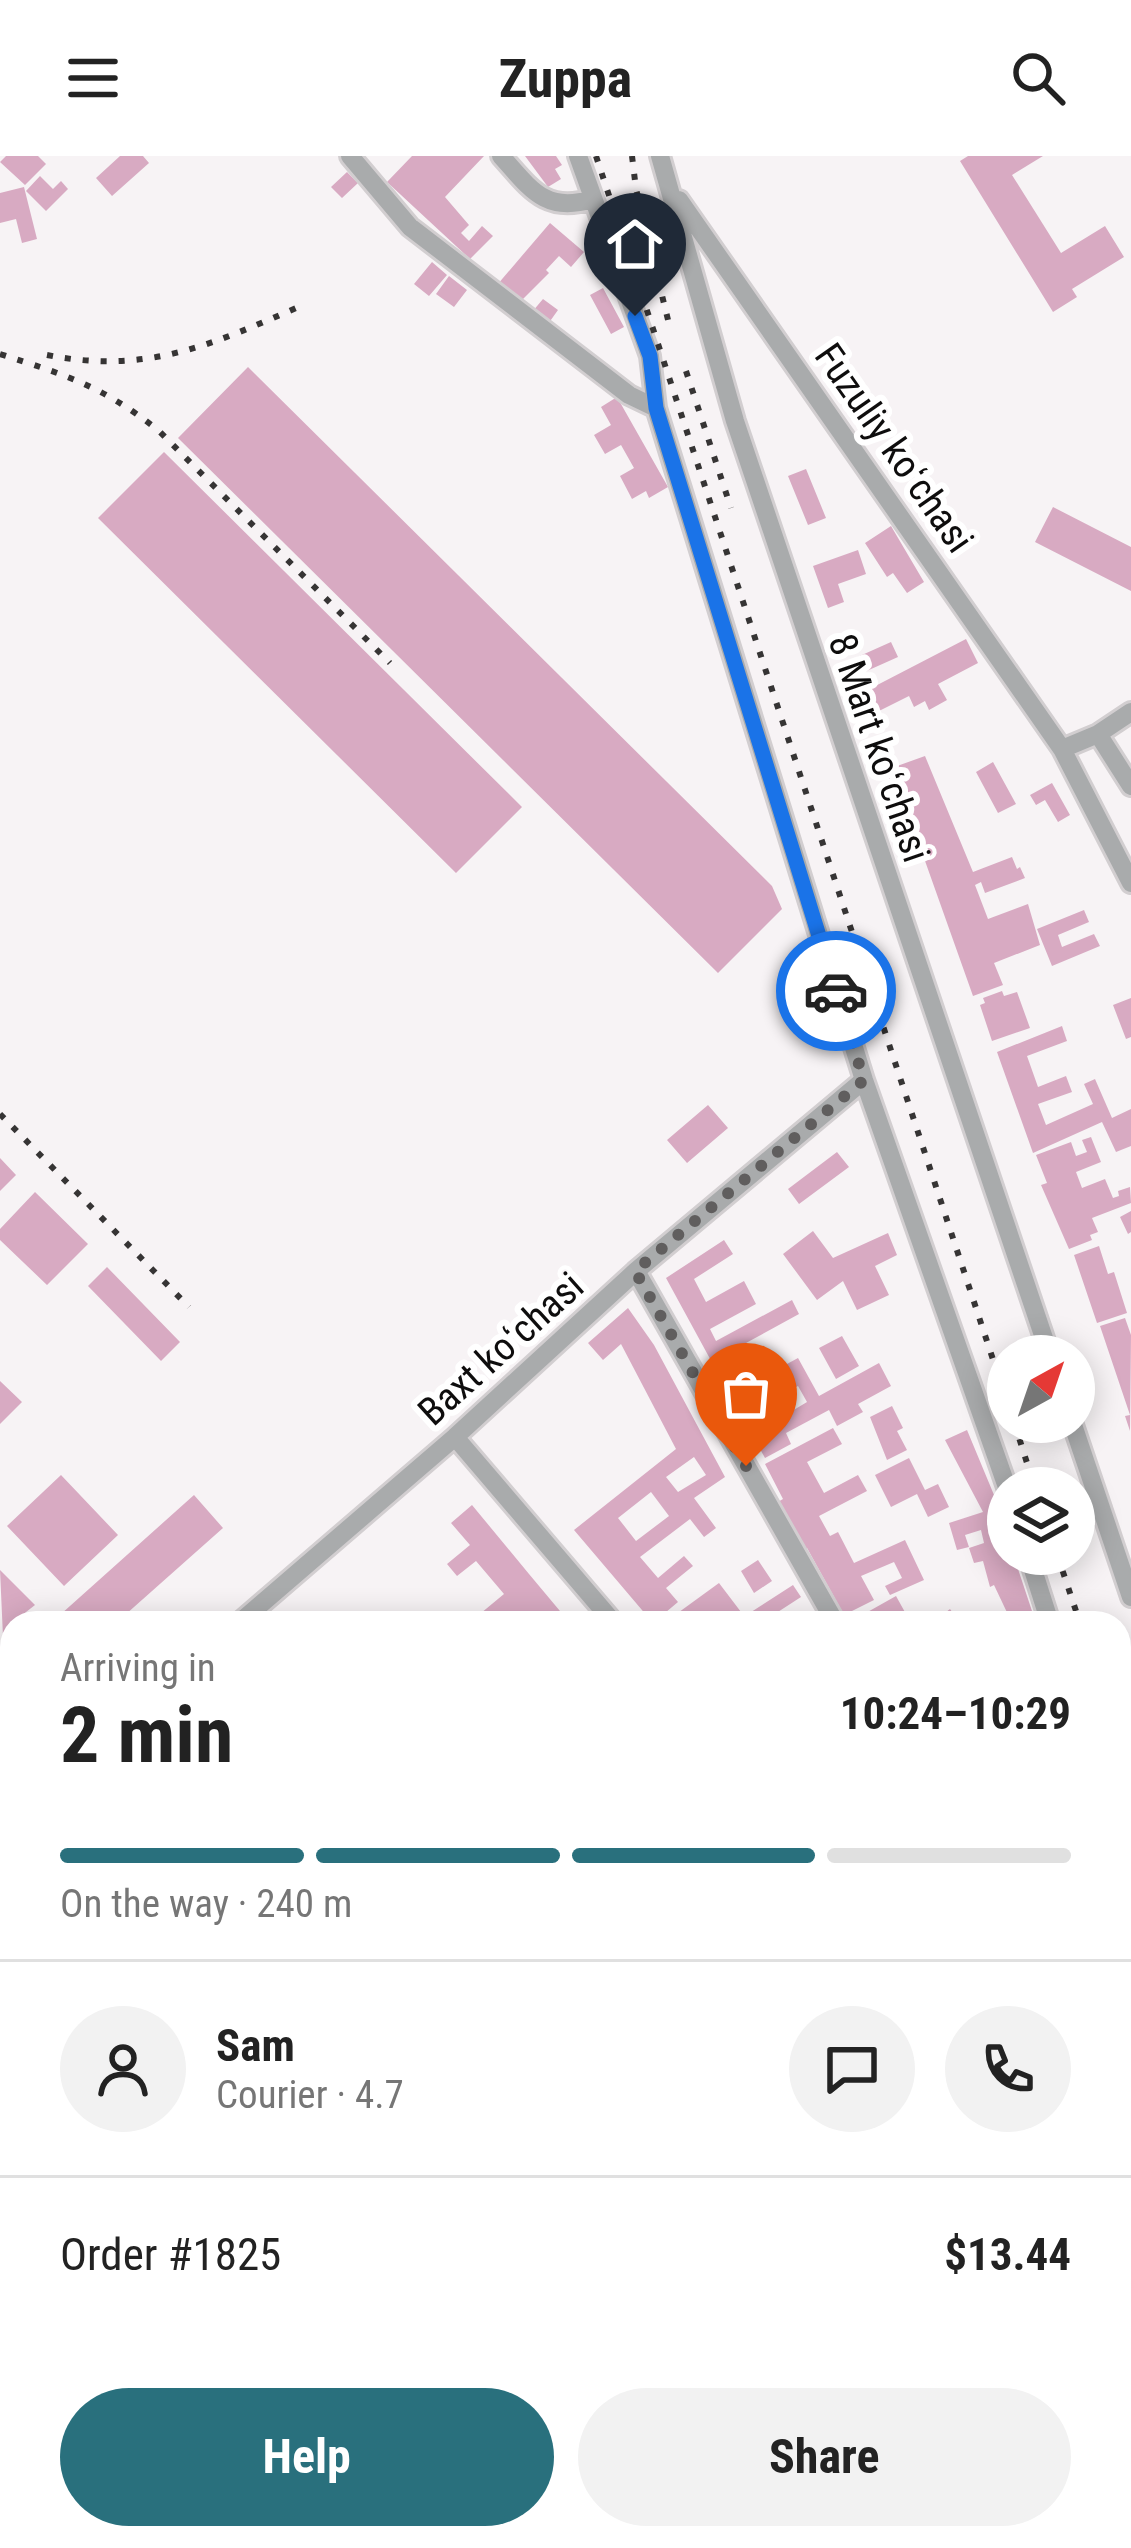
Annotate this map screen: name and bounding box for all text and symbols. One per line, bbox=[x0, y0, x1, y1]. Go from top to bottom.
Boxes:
icon: menu bbox=[60, 45, 126, 111]
icon: search bbox=[1005, 45, 1071, 111]
text: Zuppa bbox=[499, 47, 632, 110]
pin bbox=[584, 193, 686, 316]
icon: home bbox=[602, 211, 668, 277]
street label: Fuzuliy koʻchasi bbox=[805, 335, 983, 561]
street label: 8 Mart koʻchasi bbox=[819, 628, 939, 868]
courier bbox=[776, 931, 896, 1051]
icon: car bbox=[803, 958, 869, 1024]
street label: Baxt koʻchasi bbox=[409, 1263, 593, 1435]
north arrow bbox=[987, 1335, 1095, 1443]
map controls bbox=[987, 1335, 1095, 1575]
pin bbox=[695, 1343, 797, 1466]
icon: bag bbox=[713, 1361, 779, 1427]
button: layers bbox=[987, 1467, 1095, 1575]
text: Arriving in bbox=[60, 1645, 216, 1691]
text: 10:24–10:29 bbox=[840, 1687, 1071, 1740]
text: 2 min bbox=[60, 1690, 233, 1781]
text: On the way · 240 m bbox=[60, 1881, 352, 1927]
button: person bbox=[60, 2006, 186, 2132]
button: chat bbox=[789, 2006, 915, 2132]
button: phone bbox=[945, 2006, 1071, 2132]
text: Sam bbox=[216, 2019, 295, 2072]
text: Courier · 4.7 bbox=[216, 2072, 404, 2118]
text: Order #1825 bbox=[60, 2228, 281, 2281]
text: $13.44 bbox=[944, 2228, 1071, 2281]
button: Help bbox=[60, 2388, 554, 2526]
button: Share bbox=[578, 2388, 1071, 2526]

